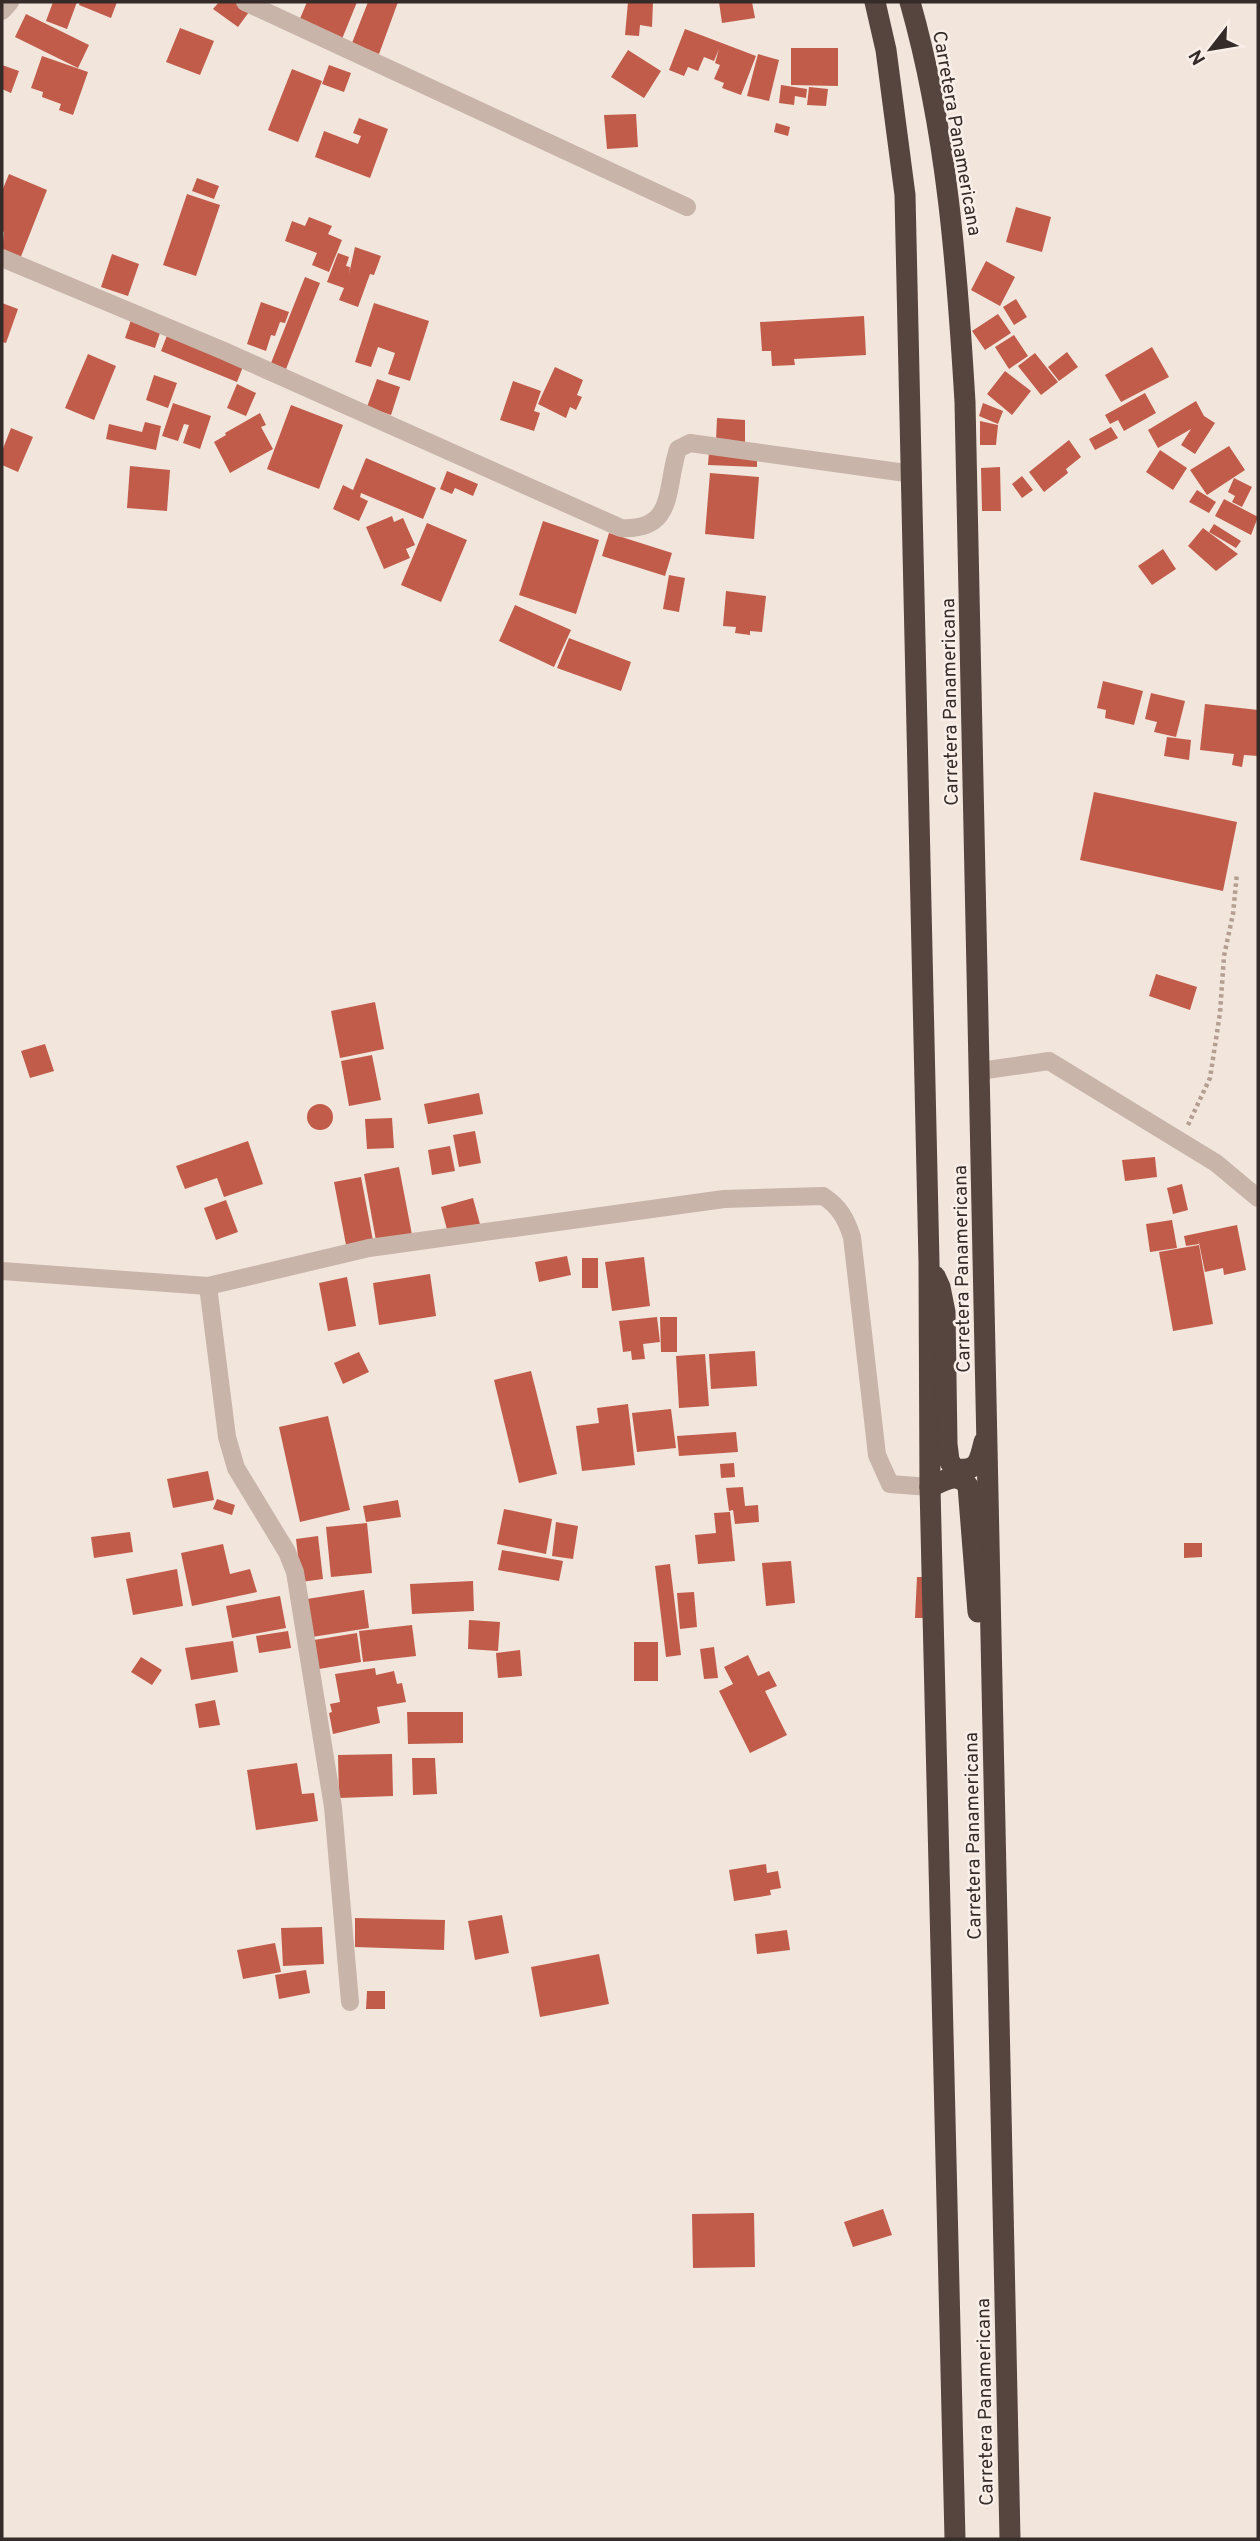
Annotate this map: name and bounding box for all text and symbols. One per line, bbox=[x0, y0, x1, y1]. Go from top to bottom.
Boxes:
north arrow bbox=[1176, 14, 1246, 84]
street label: Carretera Panamericana bbox=[926, 29, 986, 238]
text: N bbox=[1184, 45, 1212, 69]
street label: Carretera Panamericana bbox=[937, 598, 965, 806]
street label: Carretera Panamericana bbox=[949, 1165, 977, 1373]
street label: Carretera Panamericana bbox=[960, 1732, 988, 1940]
street label: Carretera Panamericana bbox=[972, 2298, 1000, 2506]

